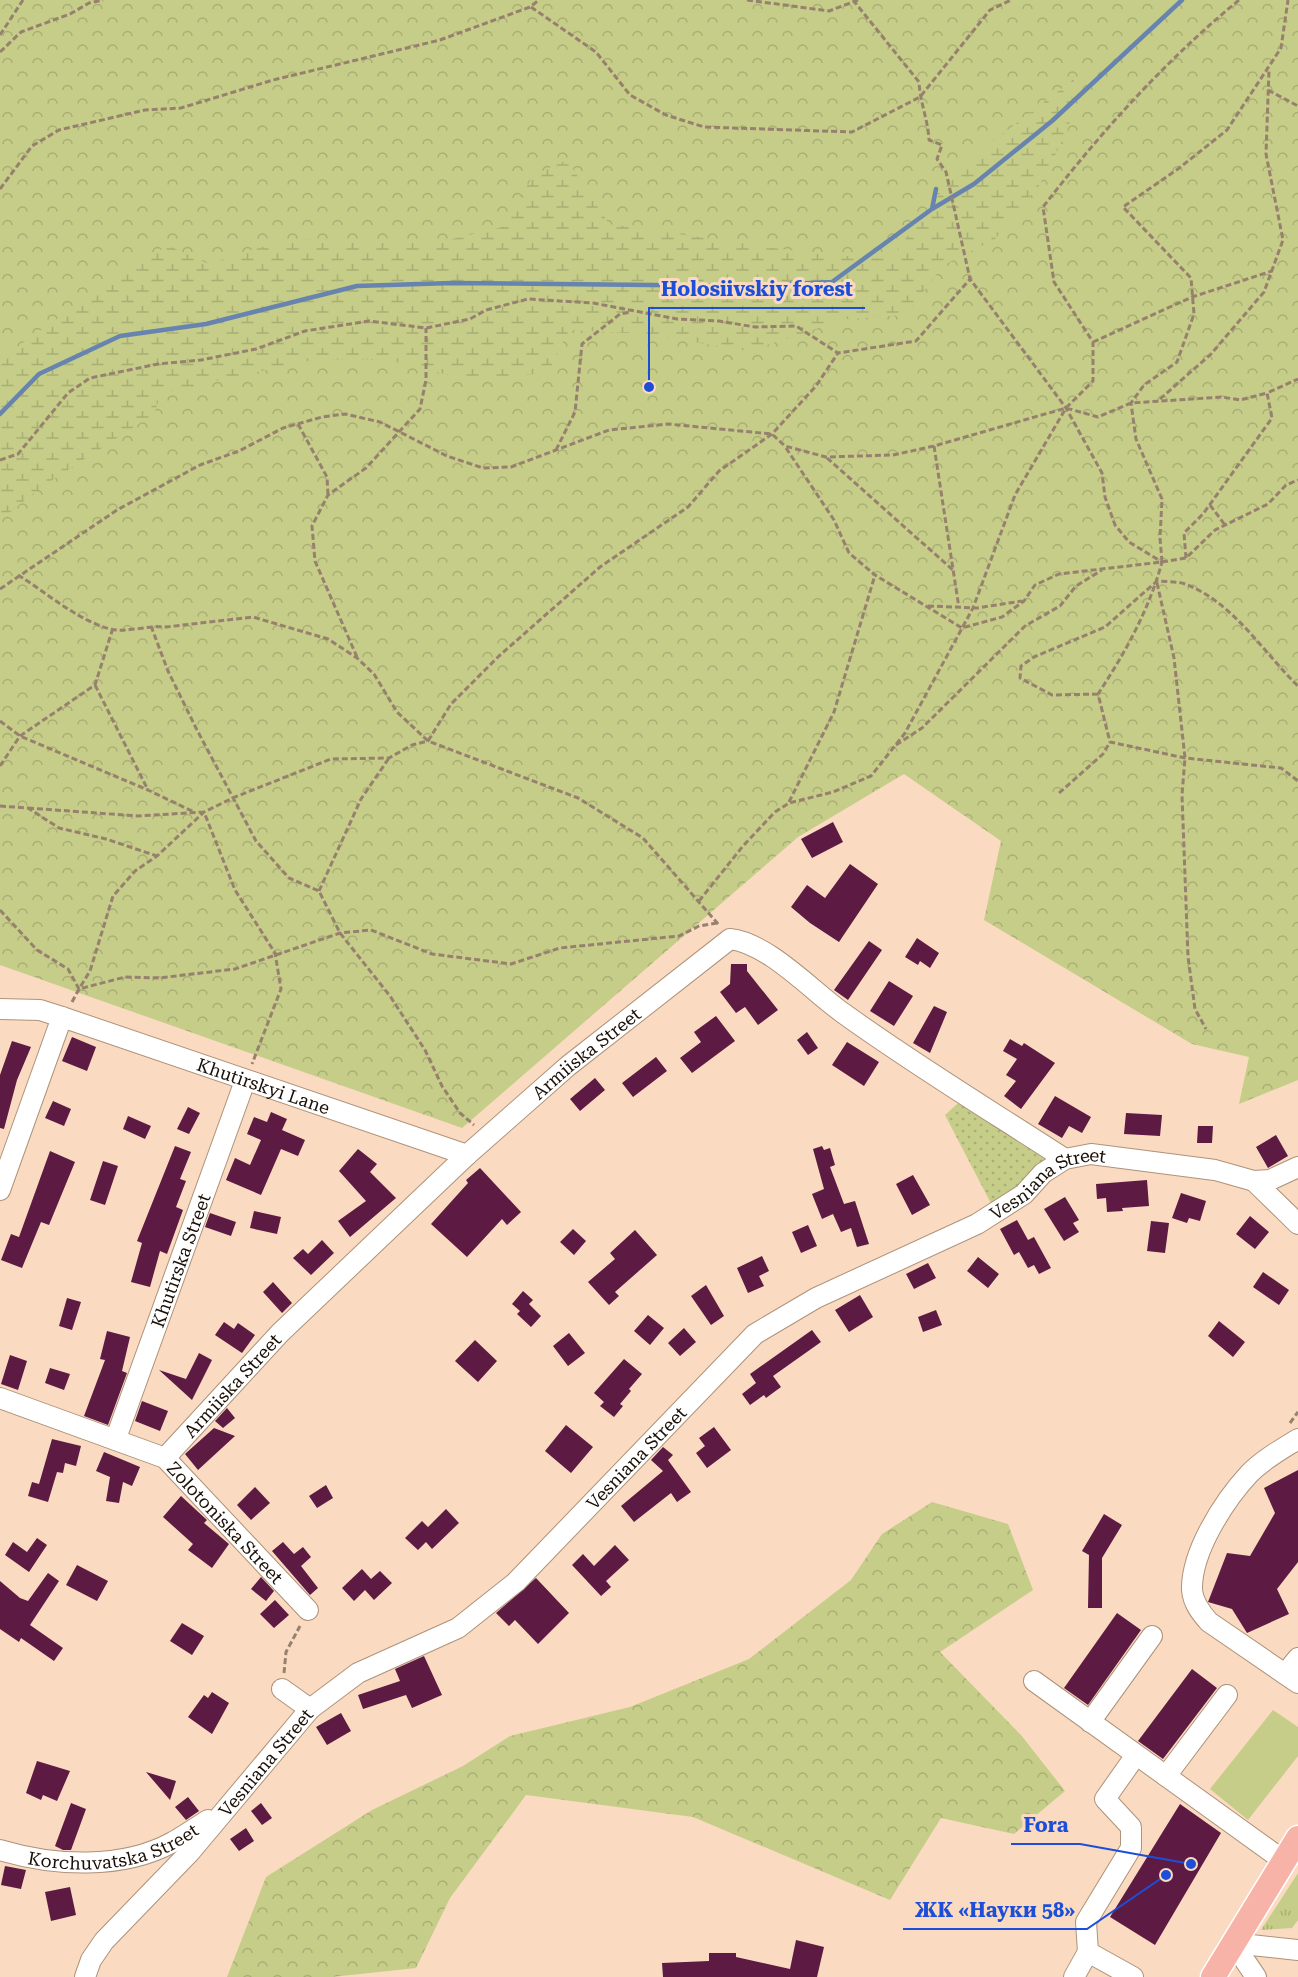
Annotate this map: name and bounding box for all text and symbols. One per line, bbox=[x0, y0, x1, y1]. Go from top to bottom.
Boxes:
callout: Holosiivskiy forest bbox=[649, 270, 865, 308]
text: Holosiivskiy forest bbox=[661, 277, 853, 301]
street label: Armiiska Street bbox=[528, 1003, 645, 1103]
street label: Khutirskyi Lane bbox=[194, 1053, 333, 1118]
street label: Vesniana Street bbox=[986, 1143, 1108, 1224]
street label: Khutirska Street bbox=[146, 1190, 214, 1330]
street label: Armiiska Street bbox=[179, 1329, 285, 1441]
street label: Vesniana Street bbox=[582, 1402, 690, 1513]
street label: Zolotoniska Street bbox=[163, 1457, 288, 1588]
street label: Vesniana Street bbox=[214, 1704, 317, 1821]
callout: Fora bbox=[1011, 1806, 1080, 1844]
text: Fora bbox=[1024, 1813, 1069, 1837]
street label: Korchuvatska Street bbox=[27, 1819, 202, 1873]
callout: ЖК «Науки 58» bbox=[903, 1891, 1087, 1929]
text: ЖК «Науки 58» bbox=[915, 1898, 1075, 1922]

